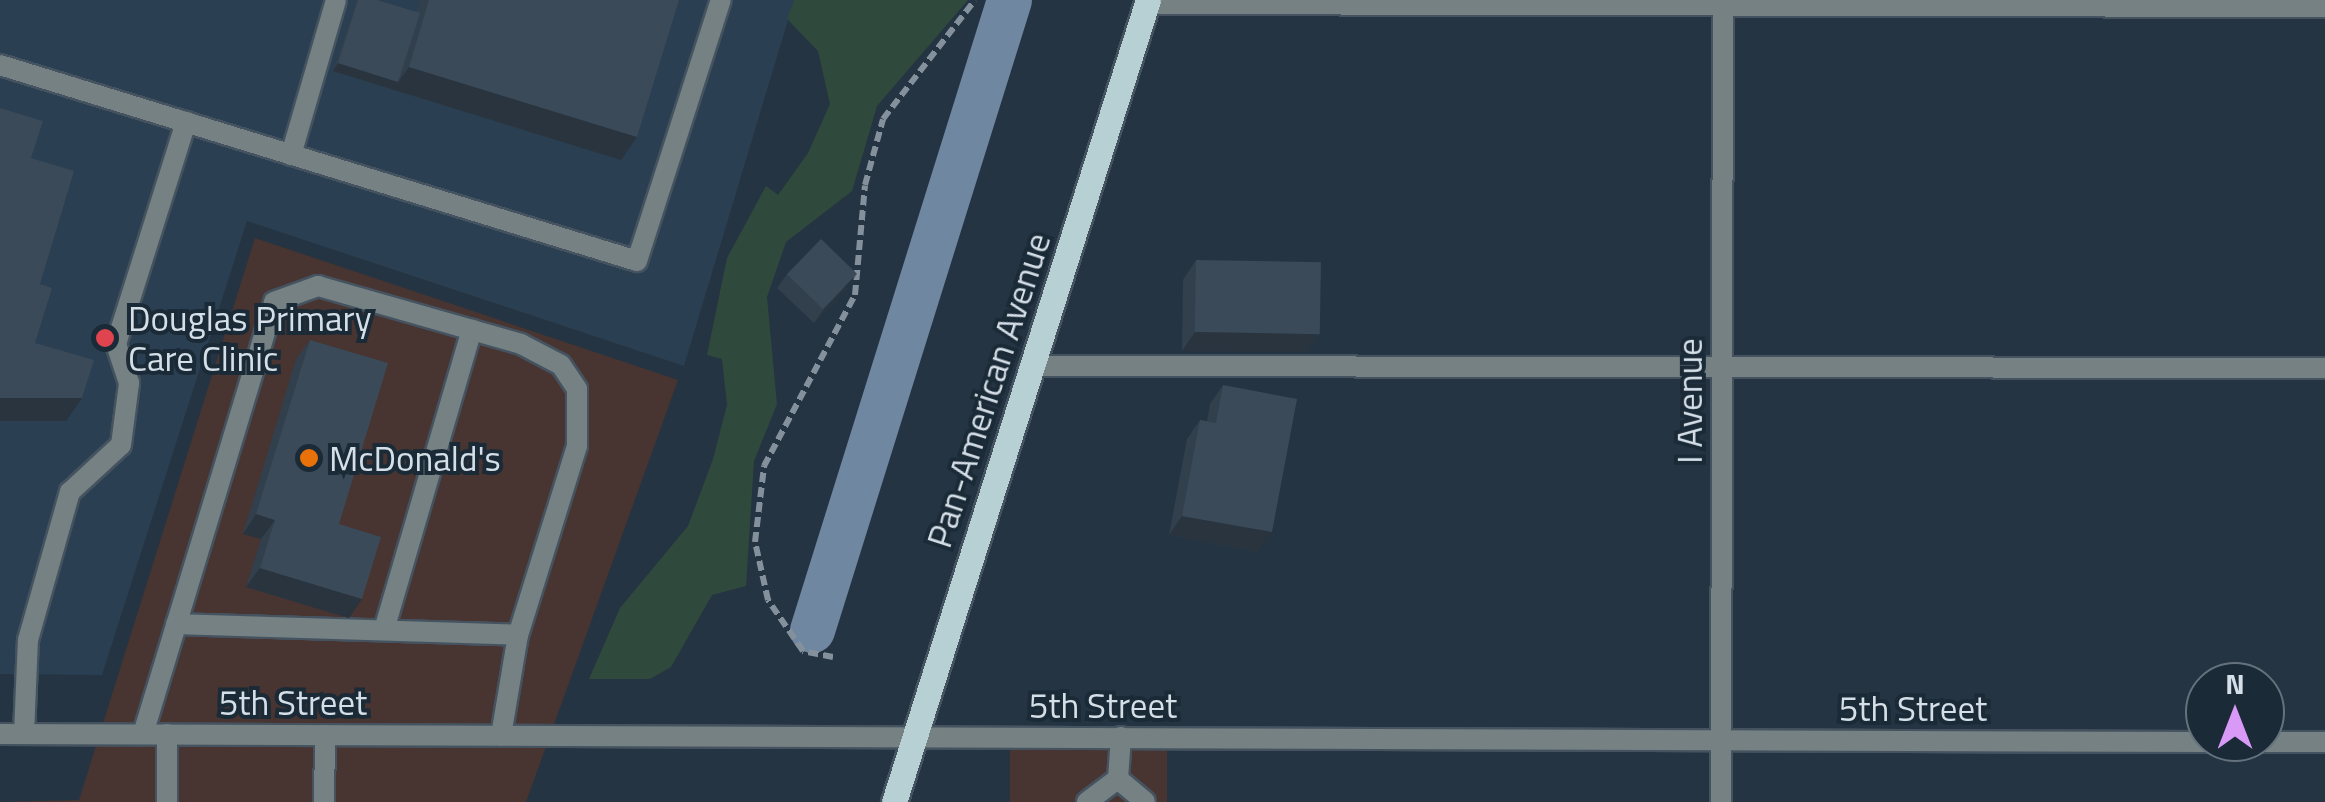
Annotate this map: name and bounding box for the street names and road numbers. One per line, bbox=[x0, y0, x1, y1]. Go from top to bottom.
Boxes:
street label: Pan-American Avenue bbox=[917, 227, 1059, 553]
street label: I Avenue bbox=[1668, 338, 1710, 464]
street label: 5th Street bbox=[219, 681, 367, 723]
street label: 5th Street bbox=[1029, 684, 1177, 726]
street label: 5th Street bbox=[1839, 687, 1987, 729]

